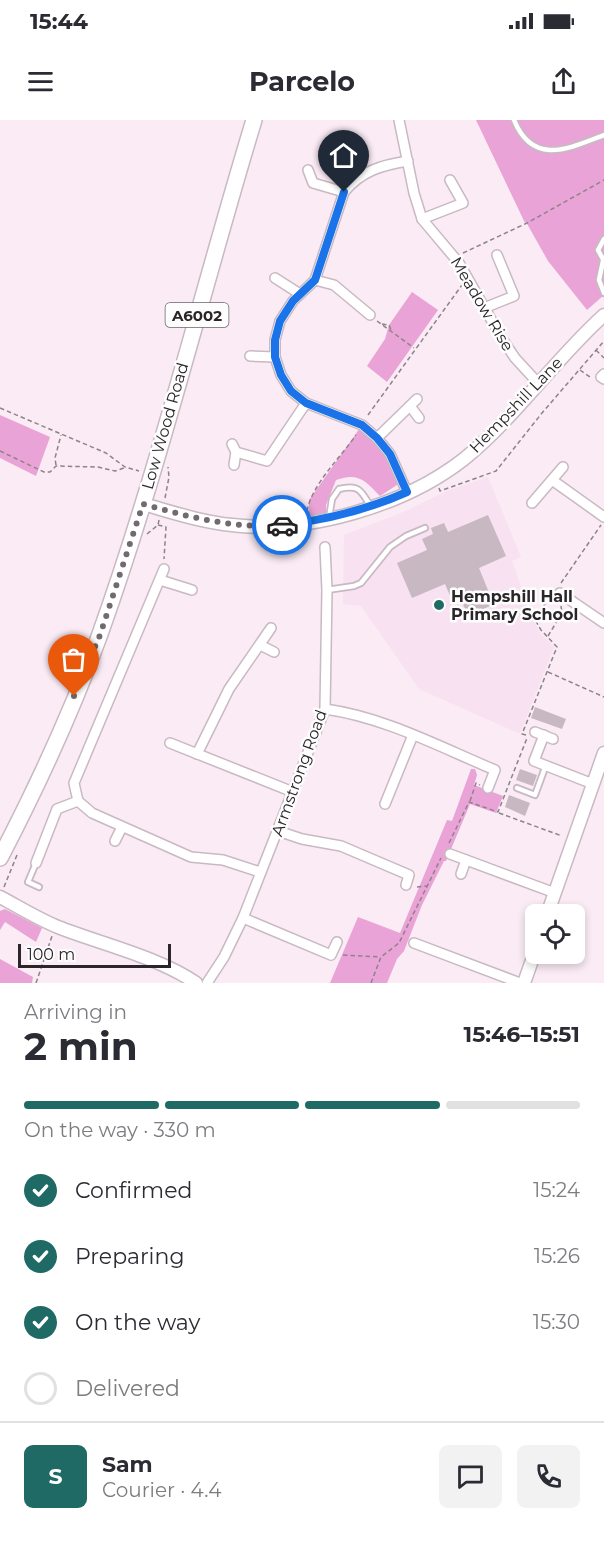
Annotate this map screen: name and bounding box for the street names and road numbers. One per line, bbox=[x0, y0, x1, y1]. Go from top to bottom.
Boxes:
street label: Meadow Rise bbox=[446, 254, 518, 354]
road number: A6002 bbox=[166, 303, 228, 327]
street label: Hempshill Lane bbox=[466, 353, 566, 457]
street label: Low Wood Road bbox=[138, 360, 192, 492]
street label: Armstrong Road bbox=[267, 707, 331, 839]

